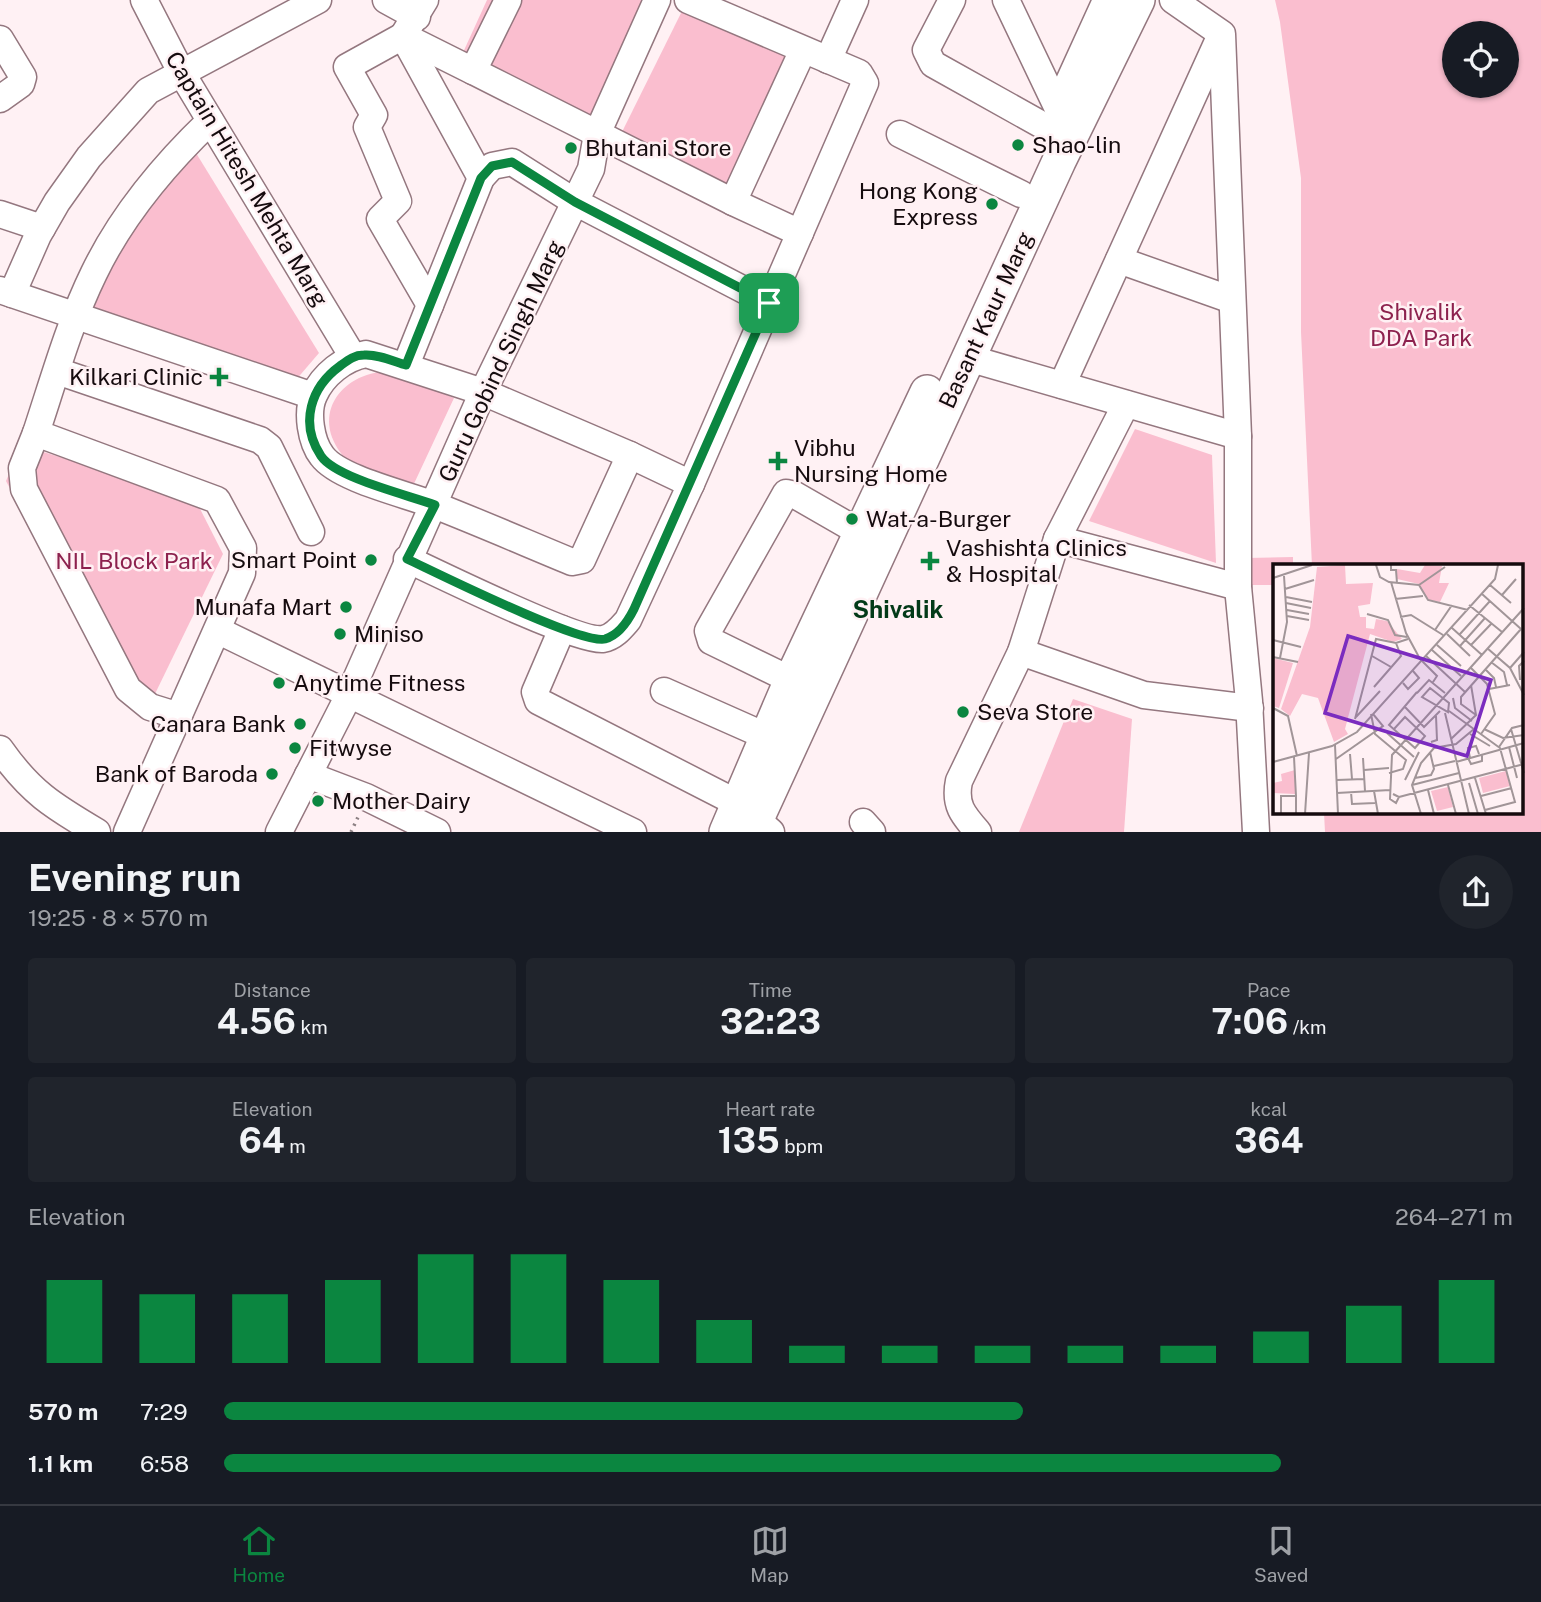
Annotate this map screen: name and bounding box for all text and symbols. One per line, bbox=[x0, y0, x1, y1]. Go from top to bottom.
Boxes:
map controls bbox=[1442, 21, 1519, 98]
button: locate bbox=[1442, 21, 1519, 98]
street label: Captain Hitesh Mehta Marg bbox=[161, 46, 334, 311]
place label: Shao-lin bbox=[1032, 131, 1121, 158]
place label: Bhutani Store bbox=[585, 134, 732, 161]
marker: Shao-lin bbox=[1010, 137, 1026, 153]
marker: Bhutani Store bbox=[563, 140, 579, 156]
place label: Hong Kong Express bbox=[859, 177, 978, 230]
marker: Hong Kong Express bbox=[984, 196, 1000, 212]
street label: Basant Kaur Marg bbox=[933, 227, 1038, 412]
street label: Guru Gobind Singh Marg bbox=[433, 235, 569, 486]
pin bbox=[739, 273, 799, 333]
icon: arrive bbox=[750, 284, 788, 322]
park label: Shivalik DDA Park bbox=[1370, 298, 1472, 351]
place label: Kilkari Clinic bbox=[69, 363, 203, 390]
marker: Kilkari Clinic bbox=[209, 367, 229, 387]
place label: Vibhu Nursing Home bbox=[794, 434, 948, 487]
marker: Vibhu Nursing Home bbox=[768, 451, 788, 471]
place label: Wat-a-Burger bbox=[866, 505, 1011, 532]
marker: Wat-a-Burger bbox=[844, 511, 860, 527]
place label: Vashishta Clinics & Hospital bbox=[946, 534, 1127, 587]
place label: Smart Point bbox=[231, 546, 357, 573]
park label: NIL Block Park bbox=[55, 547, 213, 574]
marker: Vashishta Clinics & Hospital bbox=[920, 551, 940, 571]
marker: Smart Point bbox=[363, 552, 379, 568]
inset map bbox=[1273, 564, 1524, 814]
place label: Munafa Mart bbox=[194, 593, 332, 620]
district label: Shivalik bbox=[852, 595, 944, 623]
marker: Munafa Mart bbox=[338, 599, 354, 615]
place label: Miniso bbox=[354, 620, 424, 647]
marker: Miniso bbox=[332, 626, 348, 642]
place label: Anytime Fitness bbox=[293, 669, 466, 696]
marker: Anytime Fitness bbox=[271, 675, 287, 691]
place label: Seva Store bbox=[977, 698, 1093, 725]
marker: Seva Store bbox=[955, 704, 971, 720]
place label: Canara Bank bbox=[150, 710, 286, 737]
marker: Canara Bank bbox=[292, 716, 308, 732]
place label: Fitwyse bbox=[309, 734, 392, 761]
marker: Fitwyse bbox=[287, 740, 303, 756]
place label: Bank of Baroda bbox=[95, 760, 258, 787]
marker: Bank of Baroda bbox=[264, 766, 280, 782]
place label: Mother Dairy bbox=[332, 787, 471, 814]
marker: Mother Dairy bbox=[310, 793, 326, 809]
text: Evening run bbox=[28, 855, 241, 900]
button: share bbox=[1439, 855, 1513, 929]
text: 19:25 · 8 × 570 m bbox=[28, 904, 208, 931]
text: Distance bbox=[234, 979, 311, 1001]
text: Time bbox=[749, 979, 792, 1001]
text: Pace bbox=[1247, 979, 1291, 1001]
text: 4.56 bbox=[217, 1001, 296, 1042]
text: 32:23 bbox=[720, 1001, 821, 1042]
text: 7:06 bbox=[1211, 1001, 1288, 1042]
text: km bbox=[296, 1016, 328, 1038]
text: /km bbox=[1288, 1016, 1326, 1038]
text: Elevation bbox=[232, 1098, 312, 1120]
text: Heart rate bbox=[726, 1098, 815, 1120]
text: kcal bbox=[1250, 1098, 1287, 1120]
text: 64 bbox=[239, 1120, 285, 1161]
text: 135 bbox=[718, 1120, 780, 1161]
text: 364 bbox=[1234, 1120, 1303, 1161]
text: m bbox=[285, 1135, 306, 1157]
text: bpm bbox=[780, 1135, 823, 1157]
text: Elevation bbox=[28, 1203, 126, 1230]
text: 264–271 m bbox=[1395, 1203, 1513, 1230]
text: 570 m bbox=[28, 1398, 98, 1425]
text: 7:29 bbox=[140, 1398, 188, 1425]
text: 1.1 km bbox=[28, 1450, 93, 1477]
text: 6:58 bbox=[140, 1450, 189, 1477]
tab: Home bbox=[233, 1522, 285, 1586]
tab: Map bbox=[750, 1522, 789, 1586]
tab: Saved bbox=[1254, 1522, 1308, 1586]

